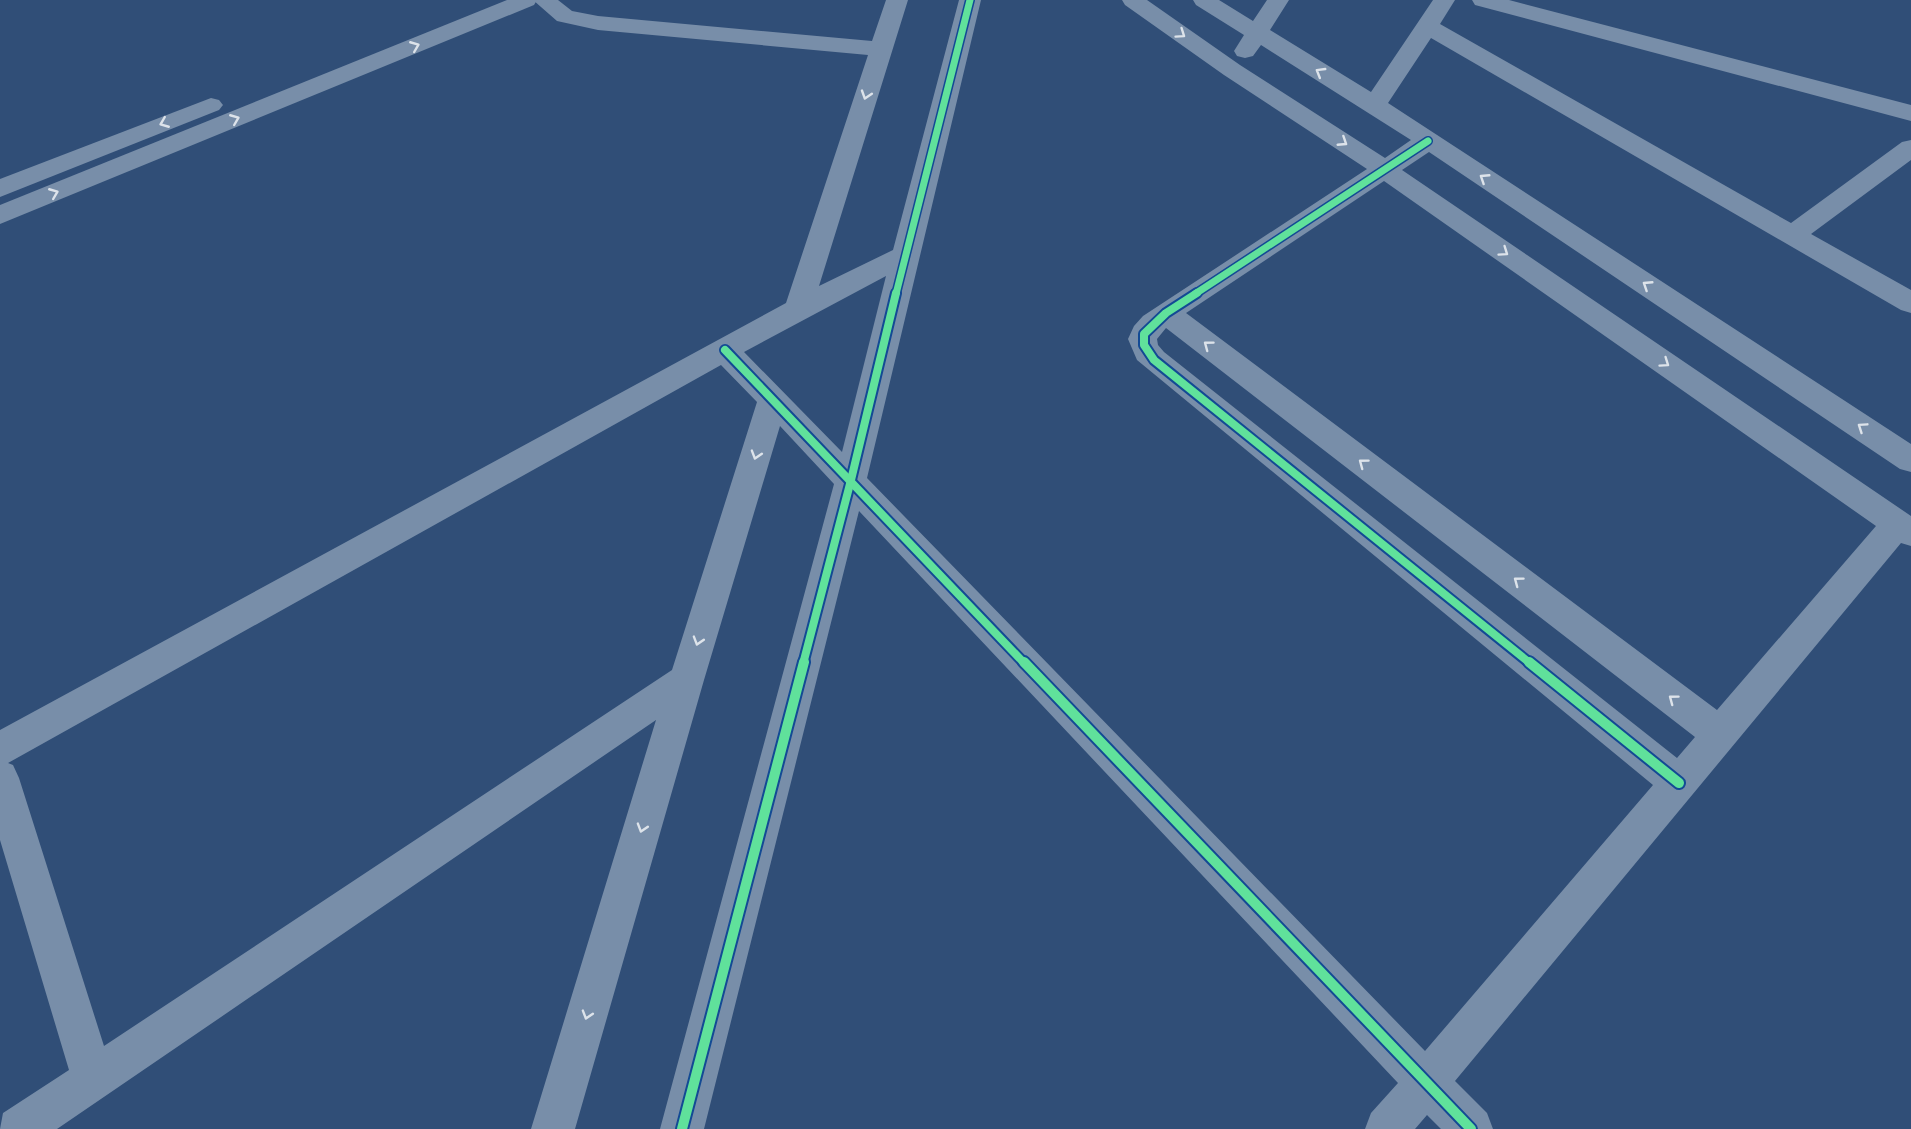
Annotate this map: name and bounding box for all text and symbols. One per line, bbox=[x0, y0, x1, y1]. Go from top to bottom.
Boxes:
one-way arrow bbox=[1175, 27, 1186, 38]
one-way arrow bbox=[409, 41, 420, 53]
one-way arrow bbox=[1316, 67, 1326, 79]
one-way arrow bbox=[860, 90, 873, 100]
one-way arrow bbox=[228, 114, 239, 126]
one-way arrow bbox=[159, 116, 170, 128]
one-way arrow bbox=[1336, 135, 1347, 146]
one-way arrow bbox=[1480, 174, 1491, 185]
one-way arrow bbox=[48, 188, 59, 200]
one-way arrow bbox=[1498, 245, 1509, 256]
one-way arrow bbox=[1643, 281, 1654, 292]
one-way arrow bbox=[1203, 341, 1214, 352]
one-way arrow bbox=[1658, 356, 1669, 367]
one-way arrow bbox=[1858, 423, 1869, 434]
one-way arrow bbox=[751, 449, 763, 460]
one-way arrow bbox=[1359, 459, 1370, 470]
one-way arrow bbox=[1514, 577, 1525, 588]
one-way arrow bbox=[693, 635, 705, 646]
one-way arrow bbox=[1669, 695, 1680, 706]
one-way arrow bbox=[637, 822, 649, 833]
one-way arrow bbox=[582, 1009, 594, 1020]

